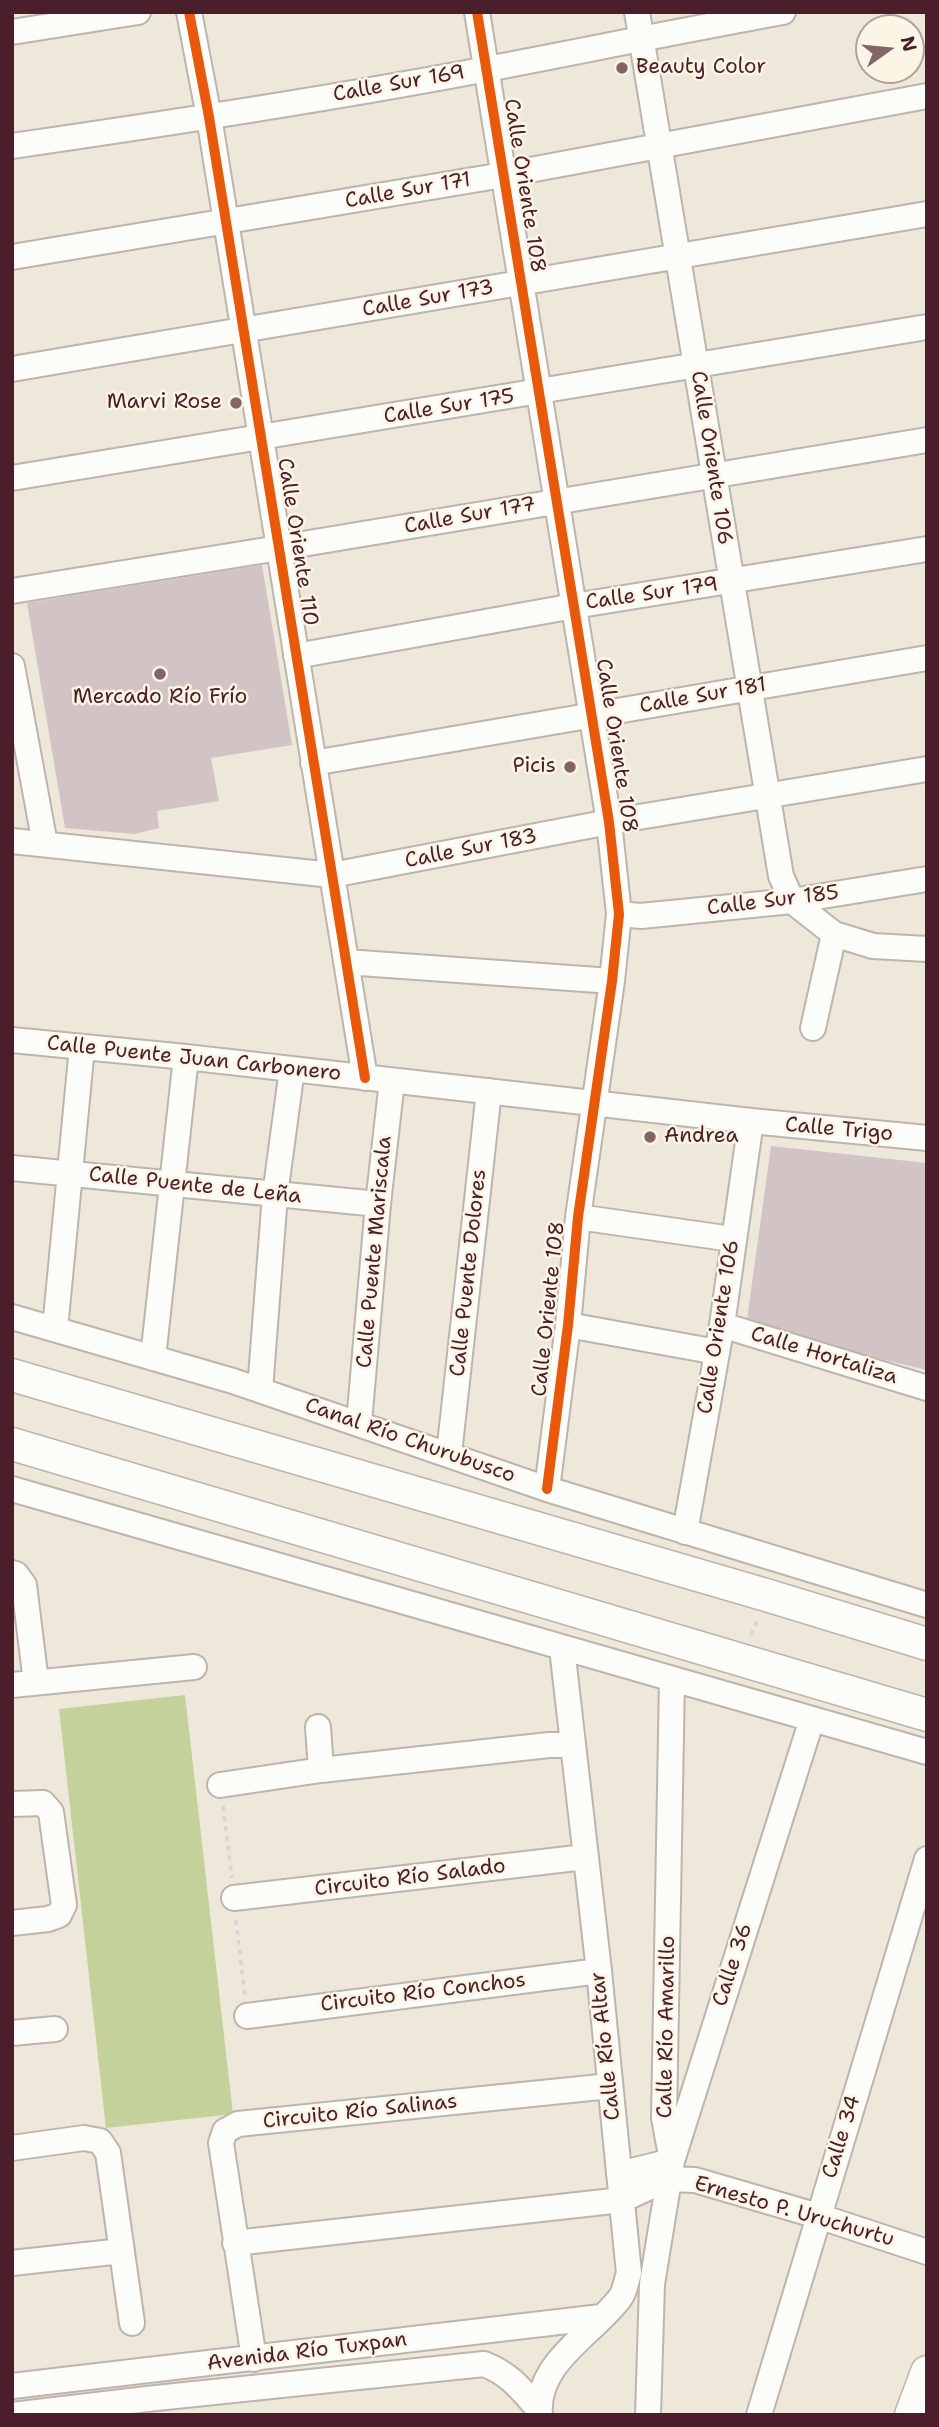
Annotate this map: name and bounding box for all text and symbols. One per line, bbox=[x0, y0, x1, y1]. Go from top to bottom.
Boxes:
north arrow bbox=[855, 14, 925, 84]
text: N bbox=[895, 33, 923, 54]
place label: Beauty Color bbox=[636, 55, 766, 81]
street label: Calle Sur 169 bbox=[331, 60, 467, 108]
marker: Beauty Color bbox=[614, 60, 630, 76]
street label: Calle Oriente 108 bbox=[498, 97, 550, 275]
street label: Calle Sur 171 bbox=[343, 168, 473, 214]
street label: Calle Sur 173 bbox=[360, 275, 496, 323]
street label: Calle Oriente 106 bbox=[685, 369, 737, 547]
street label: Calle Sur 175 bbox=[382, 384, 516, 430]
place label: Marvi Rose bbox=[107, 390, 222, 416]
marker: Marvi Rose bbox=[228, 395, 244, 411]
street label: Calle Oriente 110 bbox=[271, 456, 323, 628]
street label: Calle Sur 177 bbox=[402, 492, 538, 540]
street label: Calle Sur 179 bbox=[584, 572, 720, 616]
street label: Calle Oriente 108 bbox=[590, 657, 642, 835]
marker: Mercado Río Frío bbox=[152, 666, 168, 682]
street label: Calle Sur 181 bbox=[638, 672, 768, 720]
place label: Mercado Río Frío bbox=[73, 685, 247, 711]
place label: Picis bbox=[512, 754, 556, 780]
marker: Picis bbox=[562, 759, 578, 775]
street label: Calle Sur 183 bbox=[403, 824, 539, 874]
street label: Calle Sur 185 bbox=[706, 880, 840, 922]
street label: Calle Puente Juan Carbonero bbox=[46, 1031, 342, 1087]
street label: Calle Trigo bbox=[784, 1113, 894, 1147]
place label: Andrea bbox=[664, 1124, 738, 1150]
marker: Andrea bbox=[642, 1129, 658, 1145]
street label: Calle Puente Mariscala bbox=[352, 1135, 398, 1369]
street label: Calle Puente de Leña bbox=[87, 1162, 303, 1210]
street label: Calle Puente Dolores bbox=[446, 1168, 492, 1378]
street label: Calle Oriente 108 bbox=[527, 1220, 571, 1398]
street label: Calle Oriente 106 bbox=[693, 1238, 745, 1416]
street label: Calle Hortaliza bbox=[748, 1322, 900, 1390]
street label: Canal Río Churubusco bbox=[302, 1393, 518, 1489]
street label: Circuito Río Salado bbox=[313, 1854, 507, 1902]
street label: Calle 36 bbox=[708, 1920, 758, 2010]
street label: Calle Río Amarillo bbox=[653, 1935, 681, 2119]
street label: Circuito Río Conchos bbox=[319, 1968, 527, 2018]
street label: Calle Río Altar bbox=[586, 1970, 626, 2122]
street label: Circuito Río Salinas bbox=[262, 2089, 458, 2135]
street label: Calle 34 bbox=[817, 2092, 867, 2182]
street label: Ernesto P. Uruchurtu bbox=[691, 2171, 897, 2253]
street label: Avenida Río Tuxpan bbox=[206, 2327, 408, 2377]

